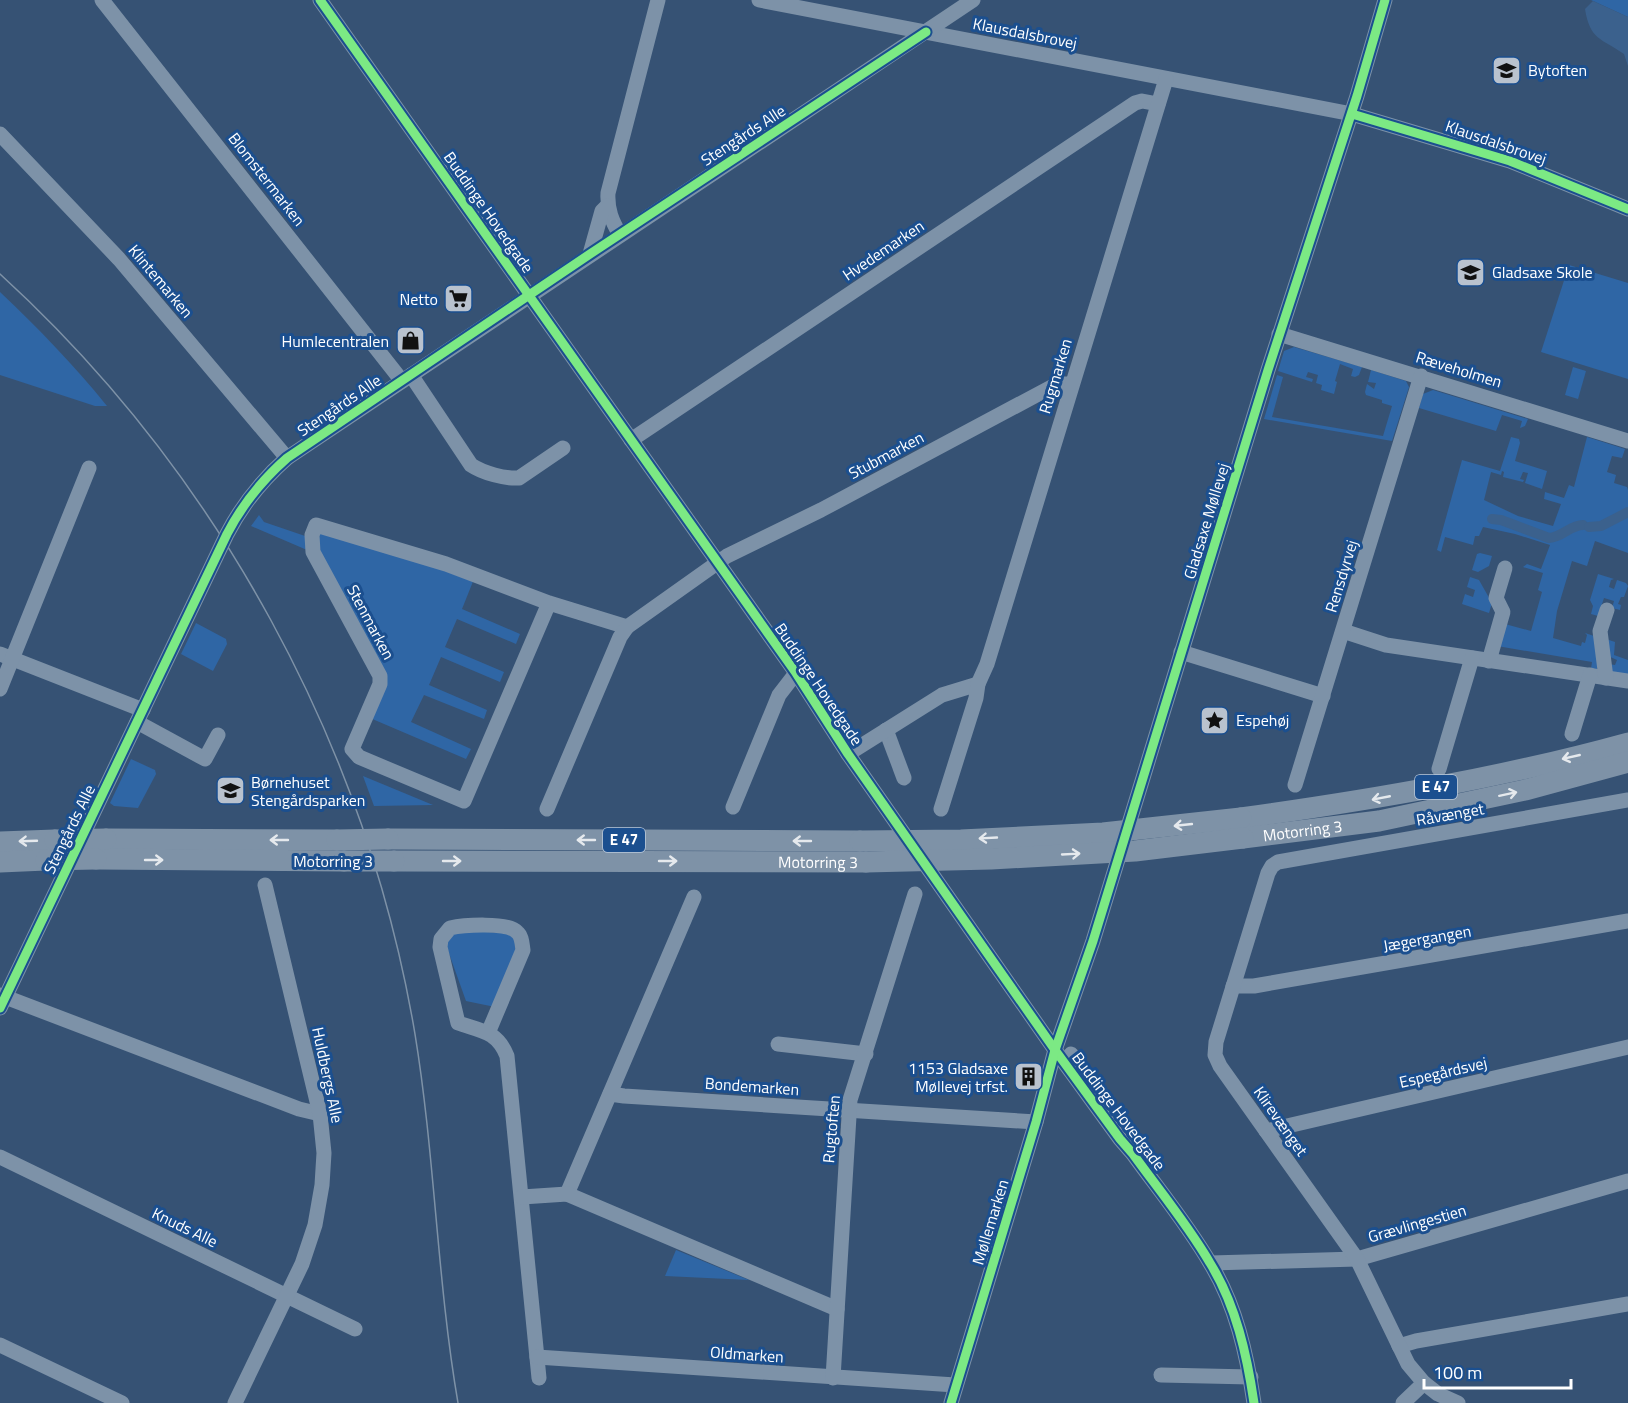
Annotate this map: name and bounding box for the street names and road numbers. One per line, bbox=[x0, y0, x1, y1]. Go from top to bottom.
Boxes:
street label: Klausdalsbrovej bbox=[971, 11, 1079, 55]
street label: Stengårds Alle bbox=[696, 99, 790, 171]
street label: Klausdalsbrovej bbox=[1442, 113, 1550, 171]
street label: Blomstermarken bbox=[223, 127, 311, 231]
street label: Buddinge Hovedgade bbox=[438, 147, 540, 277]
street label: Hvedemarken bbox=[837, 214, 929, 286]
street label: Klintemarken bbox=[123, 239, 199, 323]
street label: Rugmarken bbox=[1032, 335, 1078, 417]
street label: Ræveholmen bbox=[1413, 345, 1505, 393]
street label: Stengårds Alle bbox=[292, 368, 386, 442]
street label: Stubmarken bbox=[844, 425, 928, 485]
street label: Gladsaxe Møllevej bbox=[1177, 460, 1235, 582]
street label: Rensdyrvej bbox=[1319, 537, 1363, 615]
street label: Stenmarken bbox=[341, 580, 401, 664]
street label: Buddinge Hovedgade bbox=[769, 618, 869, 750]
road number: E 47 bbox=[1415, 775, 1457, 799]
street label: Stengårds Alle bbox=[37, 780, 101, 878]
street label: Råvænget bbox=[1414, 796, 1486, 832]
street label: Motorring 3 bbox=[1261, 814, 1344, 847]
road number: E 47 bbox=[603, 828, 645, 852]
street label: Motorring 3 bbox=[293, 849, 373, 873]
street label: Motorring 3 bbox=[778, 850, 858, 874]
street label: Jægergangen bbox=[1381, 918, 1473, 958]
street label: Huldbergs Alle bbox=[306, 1025, 350, 1125]
street label: Buddinge Hovedgade bbox=[1066, 1047, 1172, 1175]
street label: Espegårdsvej bbox=[1397, 1050, 1489, 1094]
street label: Bondemarken bbox=[704, 1071, 800, 1101]
street label: Klirevænget bbox=[1248, 1081, 1314, 1161]
street label: Rugtoften bbox=[816, 1094, 846, 1164]
street label: Møllemarken bbox=[966, 1176, 1014, 1268]
street label: Grævlingestien bbox=[1365, 1198, 1469, 1248]
street label: Knuds Alle bbox=[148, 1201, 222, 1253]
street label: Oldmarken bbox=[709, 1339, 785, 1369]

